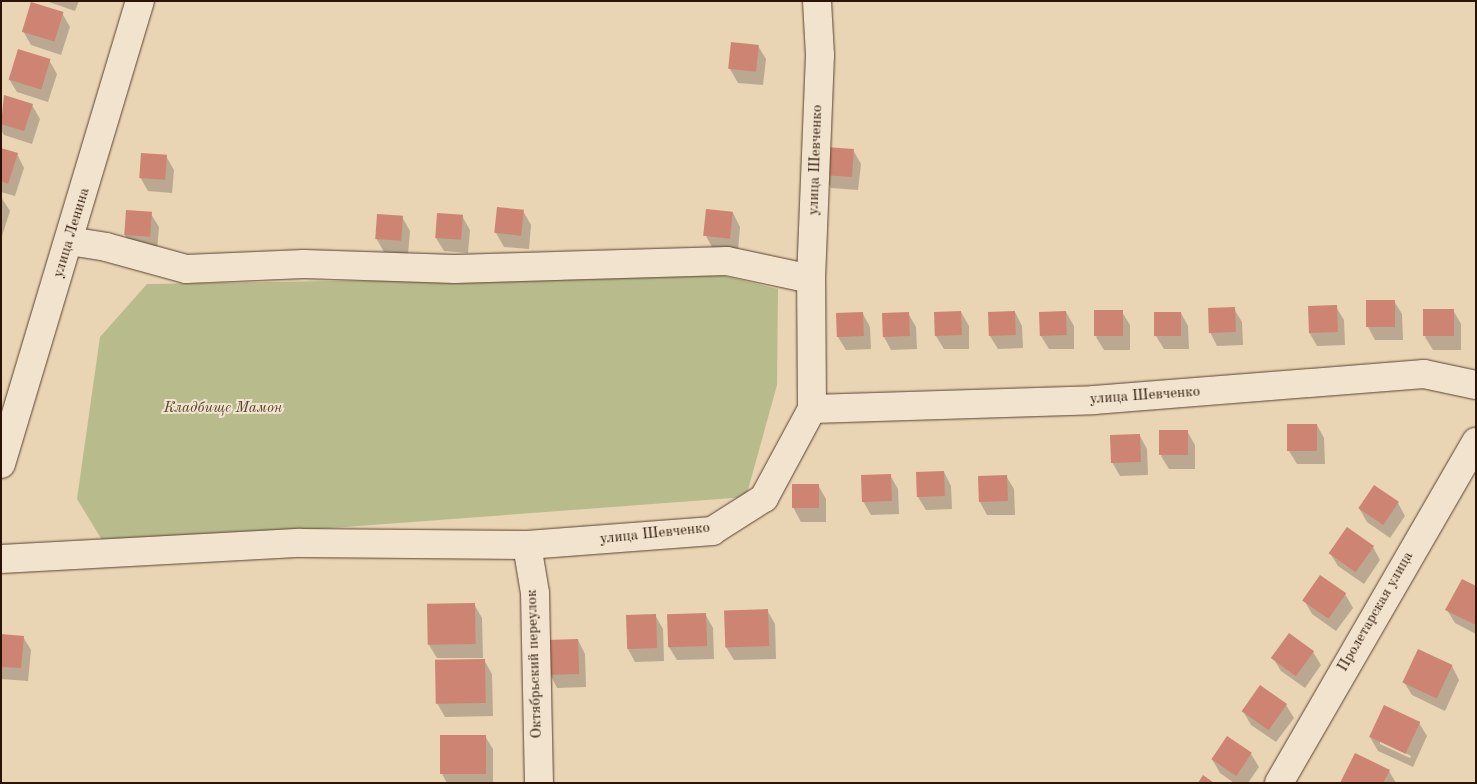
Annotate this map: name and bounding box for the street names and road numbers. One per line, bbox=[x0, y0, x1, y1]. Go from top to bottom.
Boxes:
street label: улица Шевченко bbox=[805, 104, 827, 216]
street label: улица Ленина bbox=[50, 186, 94, 280]
street label: улица Шевченко bbox=[1089, 383, 1201, 409]
street label: улица Шевченко bbox=[599, 519, 711, 549]
street label: Пролетарская улица bbox=[1334, 549, 1418, 675]
street label: Октябрьский переулок bbox=[523, 589, 547, 739]

